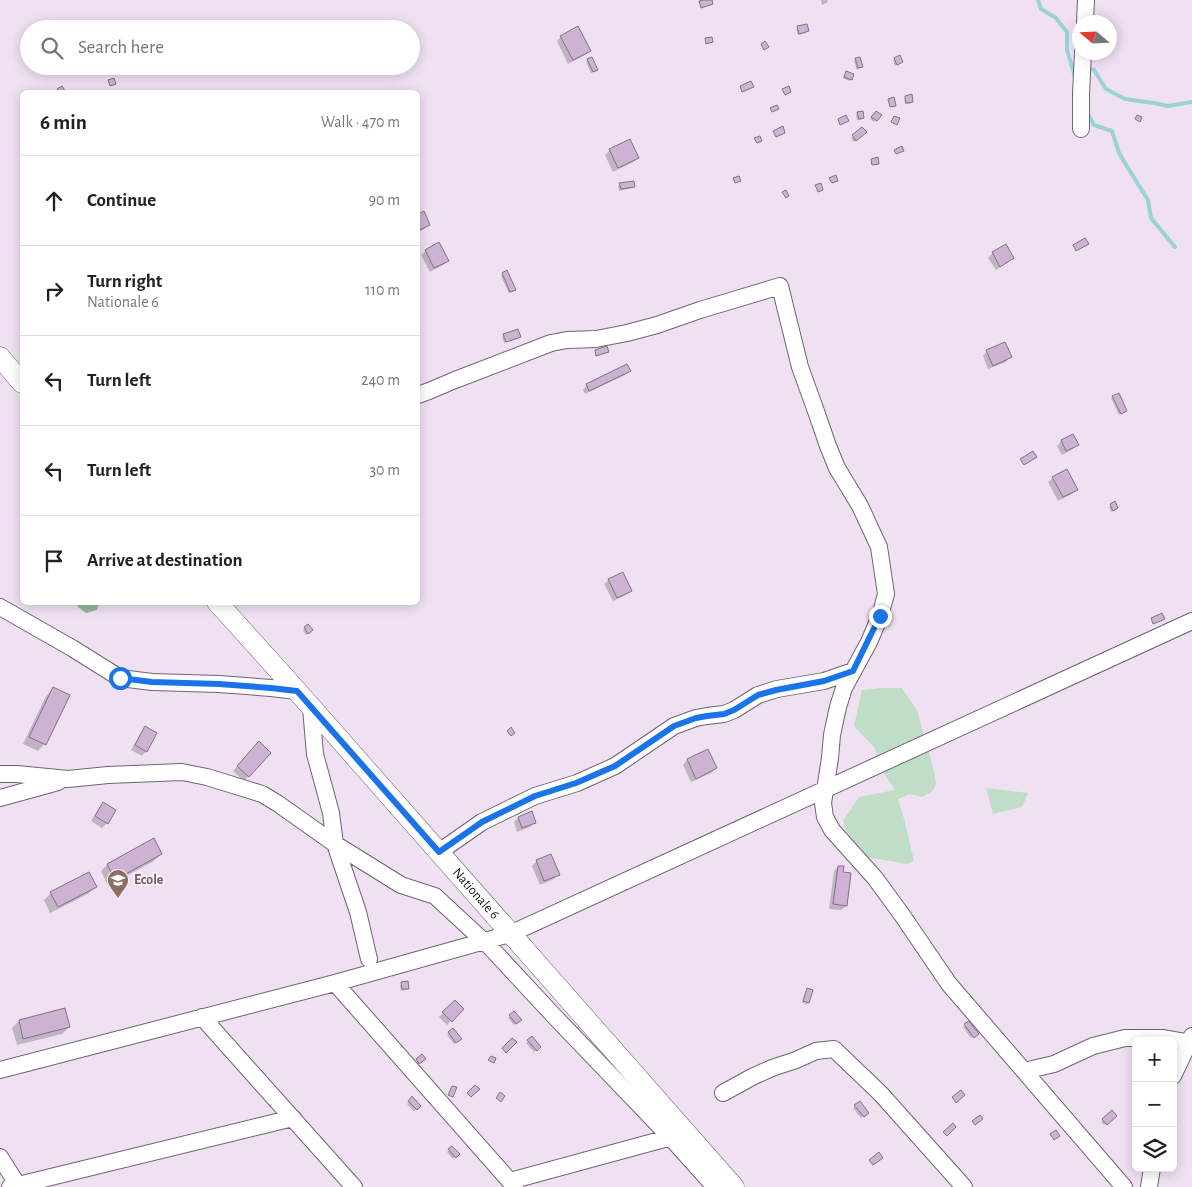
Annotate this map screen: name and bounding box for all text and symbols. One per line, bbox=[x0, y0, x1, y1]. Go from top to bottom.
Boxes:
north arrow bbox=[1072, 15, 1117, 60]
search box bbox=[20, 20, 420, 75]
icon: search bbox=[38, 34, 66, 62]
text: Search here bbox=[78, 38, 164, 57]
text: 6 min bbox=[40, 112, 87, 133]
text: Walk · 470 m bbox=[321, 114, 400, 130]
icon: ahead bbox=[40, 187, 68, 215]
text: Continue bbox=[87, 191, 156, 210]
text: 90 m bbox=[369, 192, 400, 208]
text: Turn right bbox=[87, 272, 162, 291]
icon: right bbox=[40, 277, 68, 305]
text: 110 m bbox=[365, 282, 400, 298]
text: Nationale 6 bbox=[87, 294, 159, 310]
icon: left bbox=[40, 367, 68, 395]
text: Turn left bbox=[87, 371, 151, 390]
text: 240 m bbox=[361, 372, 400, 388]
icon: left bbox=[40, 457, 68, 485]
text: Turn left bbox=[87, 461, 151, 480]
text: 30 m bbox=[370, 462, 400, 478]
icon: arrive bbox=[40, 547, 68, 575]
text: Arrive at destination bbox=[87, 551, 243, 570]
route end bbox=[869, 605, 892, 628]
route start bbox=[109, 667, 132, 690]
street label: Nationale 6 bbox=[450, 866, 502, 922]
school or university icon: Ecole bbox=[106, 868, 130, 899]
place label: Ecole bbox=[134, 873, 164, 887]
map controls bbox=[1132, 1037, 1177, 1172]
button: + bbox=[1132, 1037, 1177, 1082]
button: − bbox=[1132, 1082, 1177, 1127]
button: layers bbox=[1132, 1127, 1177, 1172]

